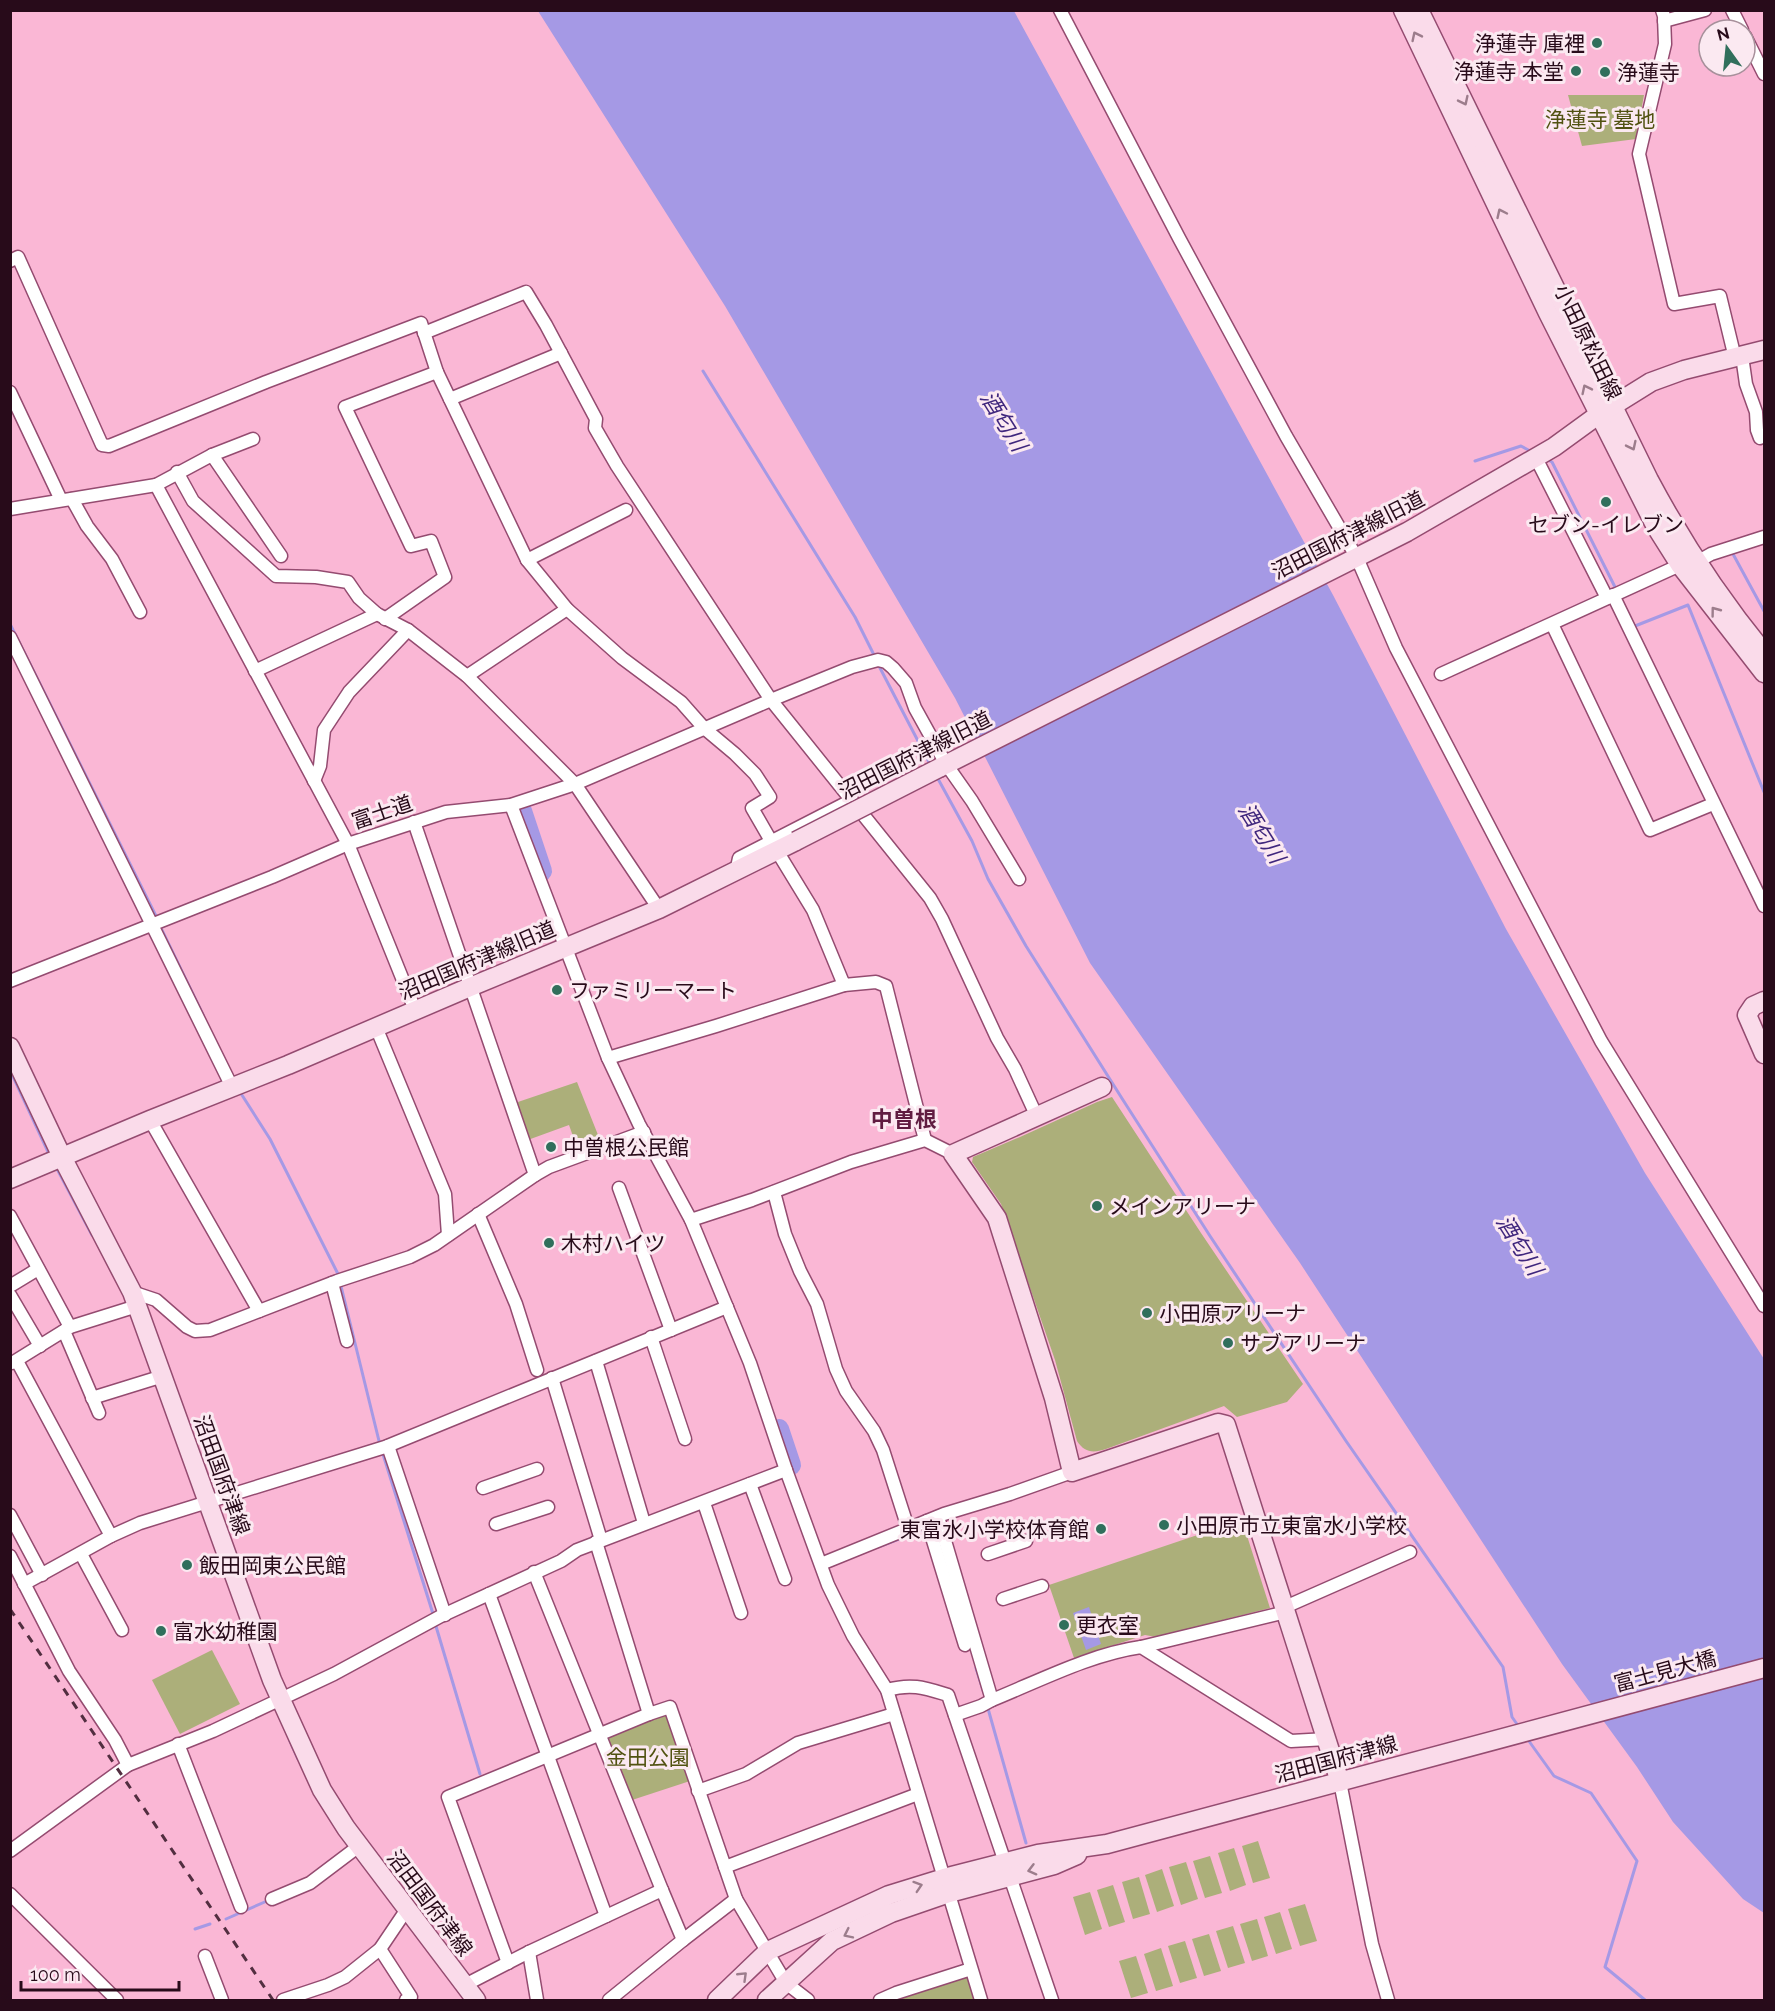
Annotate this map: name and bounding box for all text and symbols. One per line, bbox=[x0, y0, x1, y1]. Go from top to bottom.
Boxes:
north arrow bbox=[1697, 18, 1757, 78]
text: N bbox=[1715, 23, 1732, 45]
place label: 浄蓮寺 庫裡 bbox=[1475, 31, 1585, 56]
one-way arrow bbox=[1412, 32, 1423, 43]
marker: 浄蓮寺 庫裡 bbox=[1590, 36, 1604, 50]
place label: 浄蓮寺 本堂 bbox=[1454, 59, 1564, 84]
place label: 浄蓮寺 bbox=[1617, 60, 1680, 85]
marker: 浄蓮寺 本堂 bbox=[1569, 64, 1583, 78]
marker: 浄蓮寺 bbox=[1598, 65, 1612, 79]
one-way arrow bbox=[1456, 94, 1468, 105]
park label: 浄蓮寺 墓地 bbox=[1545, 107, 1655, 132]
one-way arrow bbox=[1496, 209, 1508, 220]
street label: 小田原松田線 bbox=[1549, 280, 1627, 404]
one-way arrow bbox=[1581, 384, 1593, 395]
water label: 酒匂川 bbox=[975, 386, 1034, 458]
one-way arrow bbox=[1624, 440, 1636, 451]
street label: 沼田国府津線旧道 bbox=[1267, 486, 1429, 584]
marker: セブン-イレブン bbox=[1599, 495, 1613, 509]
place label: セブン-イレブン bbox=[1528, 512, 1684, 537]
one-way arrow bbox=[1711, 607, 1722, 618]
street label: 沼田国府津線旧道 bbox=[834, 706, 996, 804]
street label: 富士道 bbox=[348, 790, 416, 834]
water label: 酒匂川 bbox=[1233, 798, 1292, 870]
street label: 沼田国府津線旧道 bbox=[395, 916, 559, 1004]
place label: ファミリーマート bbox=[569, 978, 737, 1003]
marker: ファミリーマート bbox=[550, 983, 564, 997]
district label: 中曽根 bbox=[871, 1106, 937, 1132]
place label: 中曽根公民館 bbox=[563, 1135, 689, 1160]
marker: 中曽根公民館 bbox=[544, 1140, 558, 1154]
place label: メインアリーナ bbox=[1109, 1194, 1256, 1219]
marker: メインアリーナ bbox=[1090, 1199, 1104, 1213]
water label: 酒匂川 bbox=[1491, 1210, 1550, 1282]
place label: 木村ハイツ bbox=[561, 1231, 666, 1256]
marker: 木村ハイツ bbox=[542, 1236, 556, 1250]
place label: 小田原アリーナ bbox=[1159, 1301, 1306, 1326]
marker: 小田原アリーナ bbox=[1140, 1306, 1154, 1320]
place label: サブアリーナ bbox=[1240, 1331, 1366, 1356]
marker: サブアリーナ bbox=[1221, 1336, 1235, 1350]
street label: 沼田国府津線 bbox=[189, 1412, 255, 1538]
place label: 小田原市立東富水小学校 bbox=[1176, 1513, 1407, 1538]
place label: 東富水小学校体育館 bbox=[900, 1517, 1089, 1542]
marker: 小田原市立東富水小学校 bbox=[1157, 1518, 1171, 1532]
marker: 東富水小学校体育館 bbox=[1094, 1522, 1108, 1536]
place label: 飯田岡東公民館 bbox=[199, 1553, 346, 1578]
marker: 飯田岡東公民館 bbox=[180, 1558, 194, 1572]
place label: 更衣室 bbox=[1076, 1613, 1139, 1638]
marker: 更衣室 bbox=[1057, 1618, 1071, 1632]
place label: 富水幼稚園 bbox=[173, 1619, 278, 1644]
marker: 富水幼稚園 bbox=[154, 1624, 168, 1638]
street label: 富士見大橋 bbox=[1611, 1645, 1719, 1697]
street label: 沼田国府津線 bbox=[1272, 1731, 1400, 1787]
park label: 金田公園 bbox=[606, 1745, 690, 1770]
street label: 沼田国府津線 bbox=[382, 1845, 478, 1961]
one-way arrow bbox=[1027, 1863, 1037, 1876]
one-way arrow bbox=[912, 1881, 923, 1893]
one-way arrow bbox=[843, 1926, 854, 1938]
scale bar bbox=[21, 1954, 178, 1992]
text: 100 m bbox=[30, 1964, 81, 1985]
one-way arrow bbox=[736, 1972, 746, 1983]

